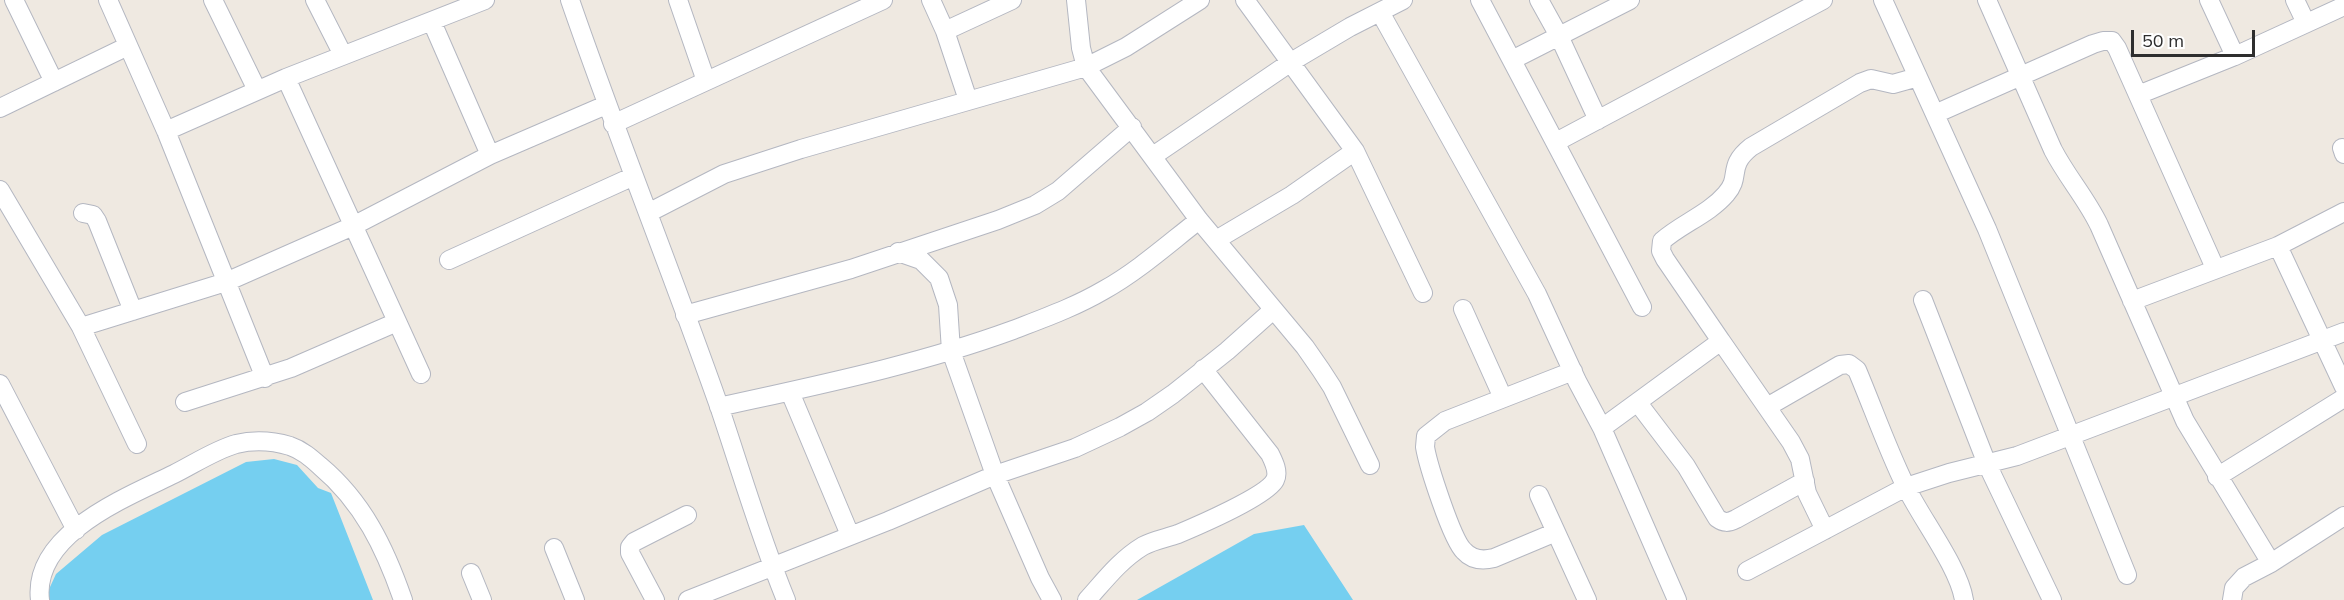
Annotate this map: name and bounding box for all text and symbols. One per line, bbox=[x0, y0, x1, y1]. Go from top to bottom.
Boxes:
scale bar bbox=[2134, 18, 2258, 56]
text: 50 m bbox=[2142, 29, 2184, 52]

